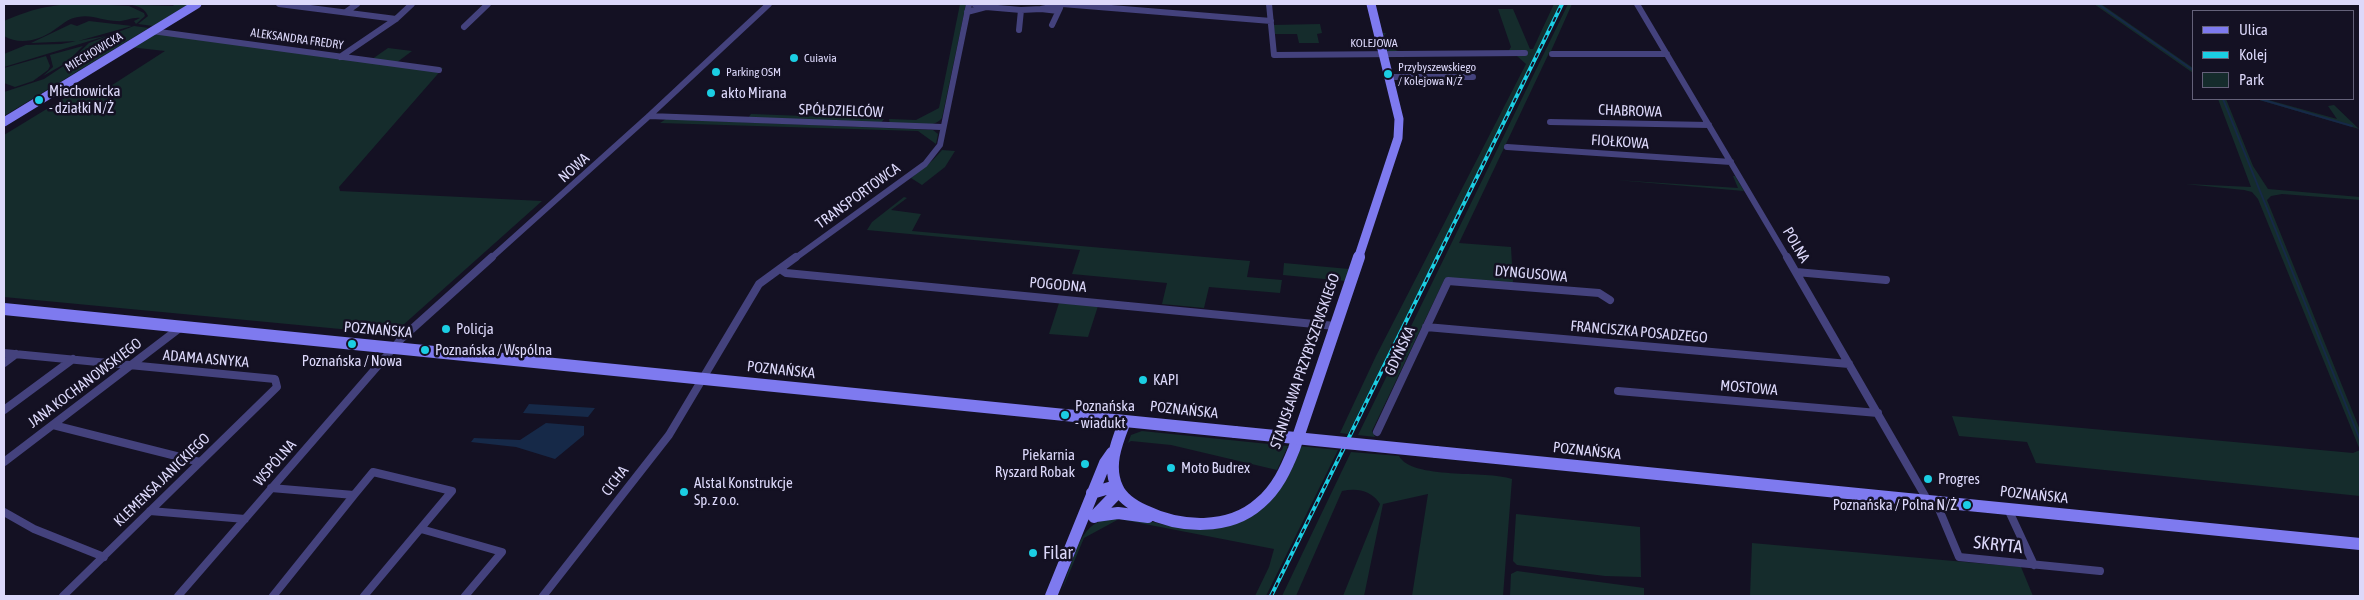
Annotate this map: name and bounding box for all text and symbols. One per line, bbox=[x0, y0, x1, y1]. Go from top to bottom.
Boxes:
legend bbox=[2192, 10, 2354, 100]
text: Ulica bbox=[2239, 21, 2268, 38]
street label: ALEKSANDRA FREDRY bbox=[250, 25, 344, 53]
street label: MIECHOWICKA bbox=[63, 29, 125, 75]
street label: KOLEJOWA bbox=[1350, 36, 1398, 50]
text: Kolej bbox=[2239, 46, 2267, 63]
place label: Cuiavia bbox=[804, 51, 837, 65]
marker: Cuiavia bbox=[788, 52, 800, 64]
place label: Przybyszewskiego / Kolejowa N/Ż bbox=[1398, 60, 1476, 88]
place label: Parking OSM bbox=[726, 65, 781, 79]
marker: Parking OSM bbox=[710, 66, 722, 78]
marker: Przybyszewskiego / Kolejowa N/Ż bbox=[1382, 68, 1394, 80]
text: Park bbox=[2239, 71, 2264, 88]
place label: Miechowicka - działki N/Ż bbox=[49, 82, 120, 117]
place label: akto Mirana bbox=[721, 84, 787, 102]
marker: akto Mirana bbox=[705, 87, 717, 99]
marker: Miechowicka - działki N/Ż bbox=[33, 94, 45, 106]
street label: SPÓŁDZIELCÓW bbox=[798, 101, 884, 121]
street label: CHABROWA bbox=[1598, 101, 1662, 121]
street label: FIOŁKOWA bbox=[1591, 131, 1649, 153]
street label: NOWA bbox=[555, 149, 593, 187]
street label: TRANSPORTOWCA bbox=[812, 159, 904, 233]
street label: POLNA bbox=[1778, 224, 1814, 266]
street label: DYNGUSOWA bbox=[1494, 262, 1568, 286]
street label: STANISŁAWA PRZYBYSZEWSKIEGO bbox=[1266, 271, 1344, 451]
street label: POGODNA bbox=[1029, 274, 1087, 296]
street label: FRANCISZKA POSADZEGO bbox=[1570, 317, 1708, 347]
street label: POZNAŃSKA bbox=[343, 318, 413, 342]
place label: Policja bbox=[456, 320, 494, 338]
marker: Policja bbox=[440, 323, 452, 335]
street label: GDYŃSKA bbox=[1381, 323, 1419, 379]
street label: JANA KOCHANOWSKIEGO bbox=[25, 334, 145, 432]
marker: Poznańska / Nowa bbox=[346, 338, 358, 350]
place label: Poznańska / Wspólna bbox=[435, 341, 552, 359]
marker: Poznańska / Wspólna bbox=[419, 344, 431, 356]
street label: ADAMA ASNYKA bbox=[162, 346, 250, 372]
place label: Poznańska / Nowa bbox=[302, 352, 402, 370]
street label: POZNAŃSKA bbox=[746, 357, 816, 383]
place label: KAPI bbox=[1153, 371, 1179, 389]
marker: KAPI bbox=[1137, 374, 1149, 386]
street label: MOSTOWA bbox=[1719, 377, 1779, 399]
place label: Poznańska - wiadukt bbox=[1075, 397, 1135, 432]
street label: POZNAŃSKA bbox=[1149, 397, 1219, 423]
marker: Poznańska - wiadukt bbox=[1059, 409, 1071, 421]
street label: KLEMENSA JANICKIEGO bbox=[110, 430, 214, 530]
street label: WSPÓLNA bbox=[250, 436, 300, 490]
street label: POZNAŃSKA bbox=[1552, 438, 1622, 464]
place label: Piekarnia Ryszard Robak bbox=[995, 446, 1075, 481]
marker: Piekarnia Ryszard Robak bbox=[1079, 458, 1091, 470]
place label: Moto Budrex bbox=[1181, 459, 1250, 477]
street label: CICHA bbox=[598, 462, 632, 500]
marker: Moto Budrex bbox=[1165, 462, 1177, 474]
place label: Progres bbox=[1938, 470, 1980, 488]
marker: Progres bbox=[1922, 473, 1934, 485]
place label: Alstal Konstrukcje Sp. z o.o. bbox=[694, 474, 793, 509]
street label: POZNAŃSKA bbox=[1999, 482, 2069, 508]
marker: Alstal Konstrukcje Sp. z o.o. bbox=[678, 486, 690, 498]
place label: Poznańska / Polna N/Ż bbox=[1833, 496, 1957, 514]
marker: Poznańska / Polna N/Ż bbox=[1961, 499, 1973, 511]
street label: SKRYTA bbox=[1972, 532, 2024, 558]
place label: Filar bbox=[1043, 542, 1073, 564]
marker: Filar bbox=[1027, 547, 1039, 559]

